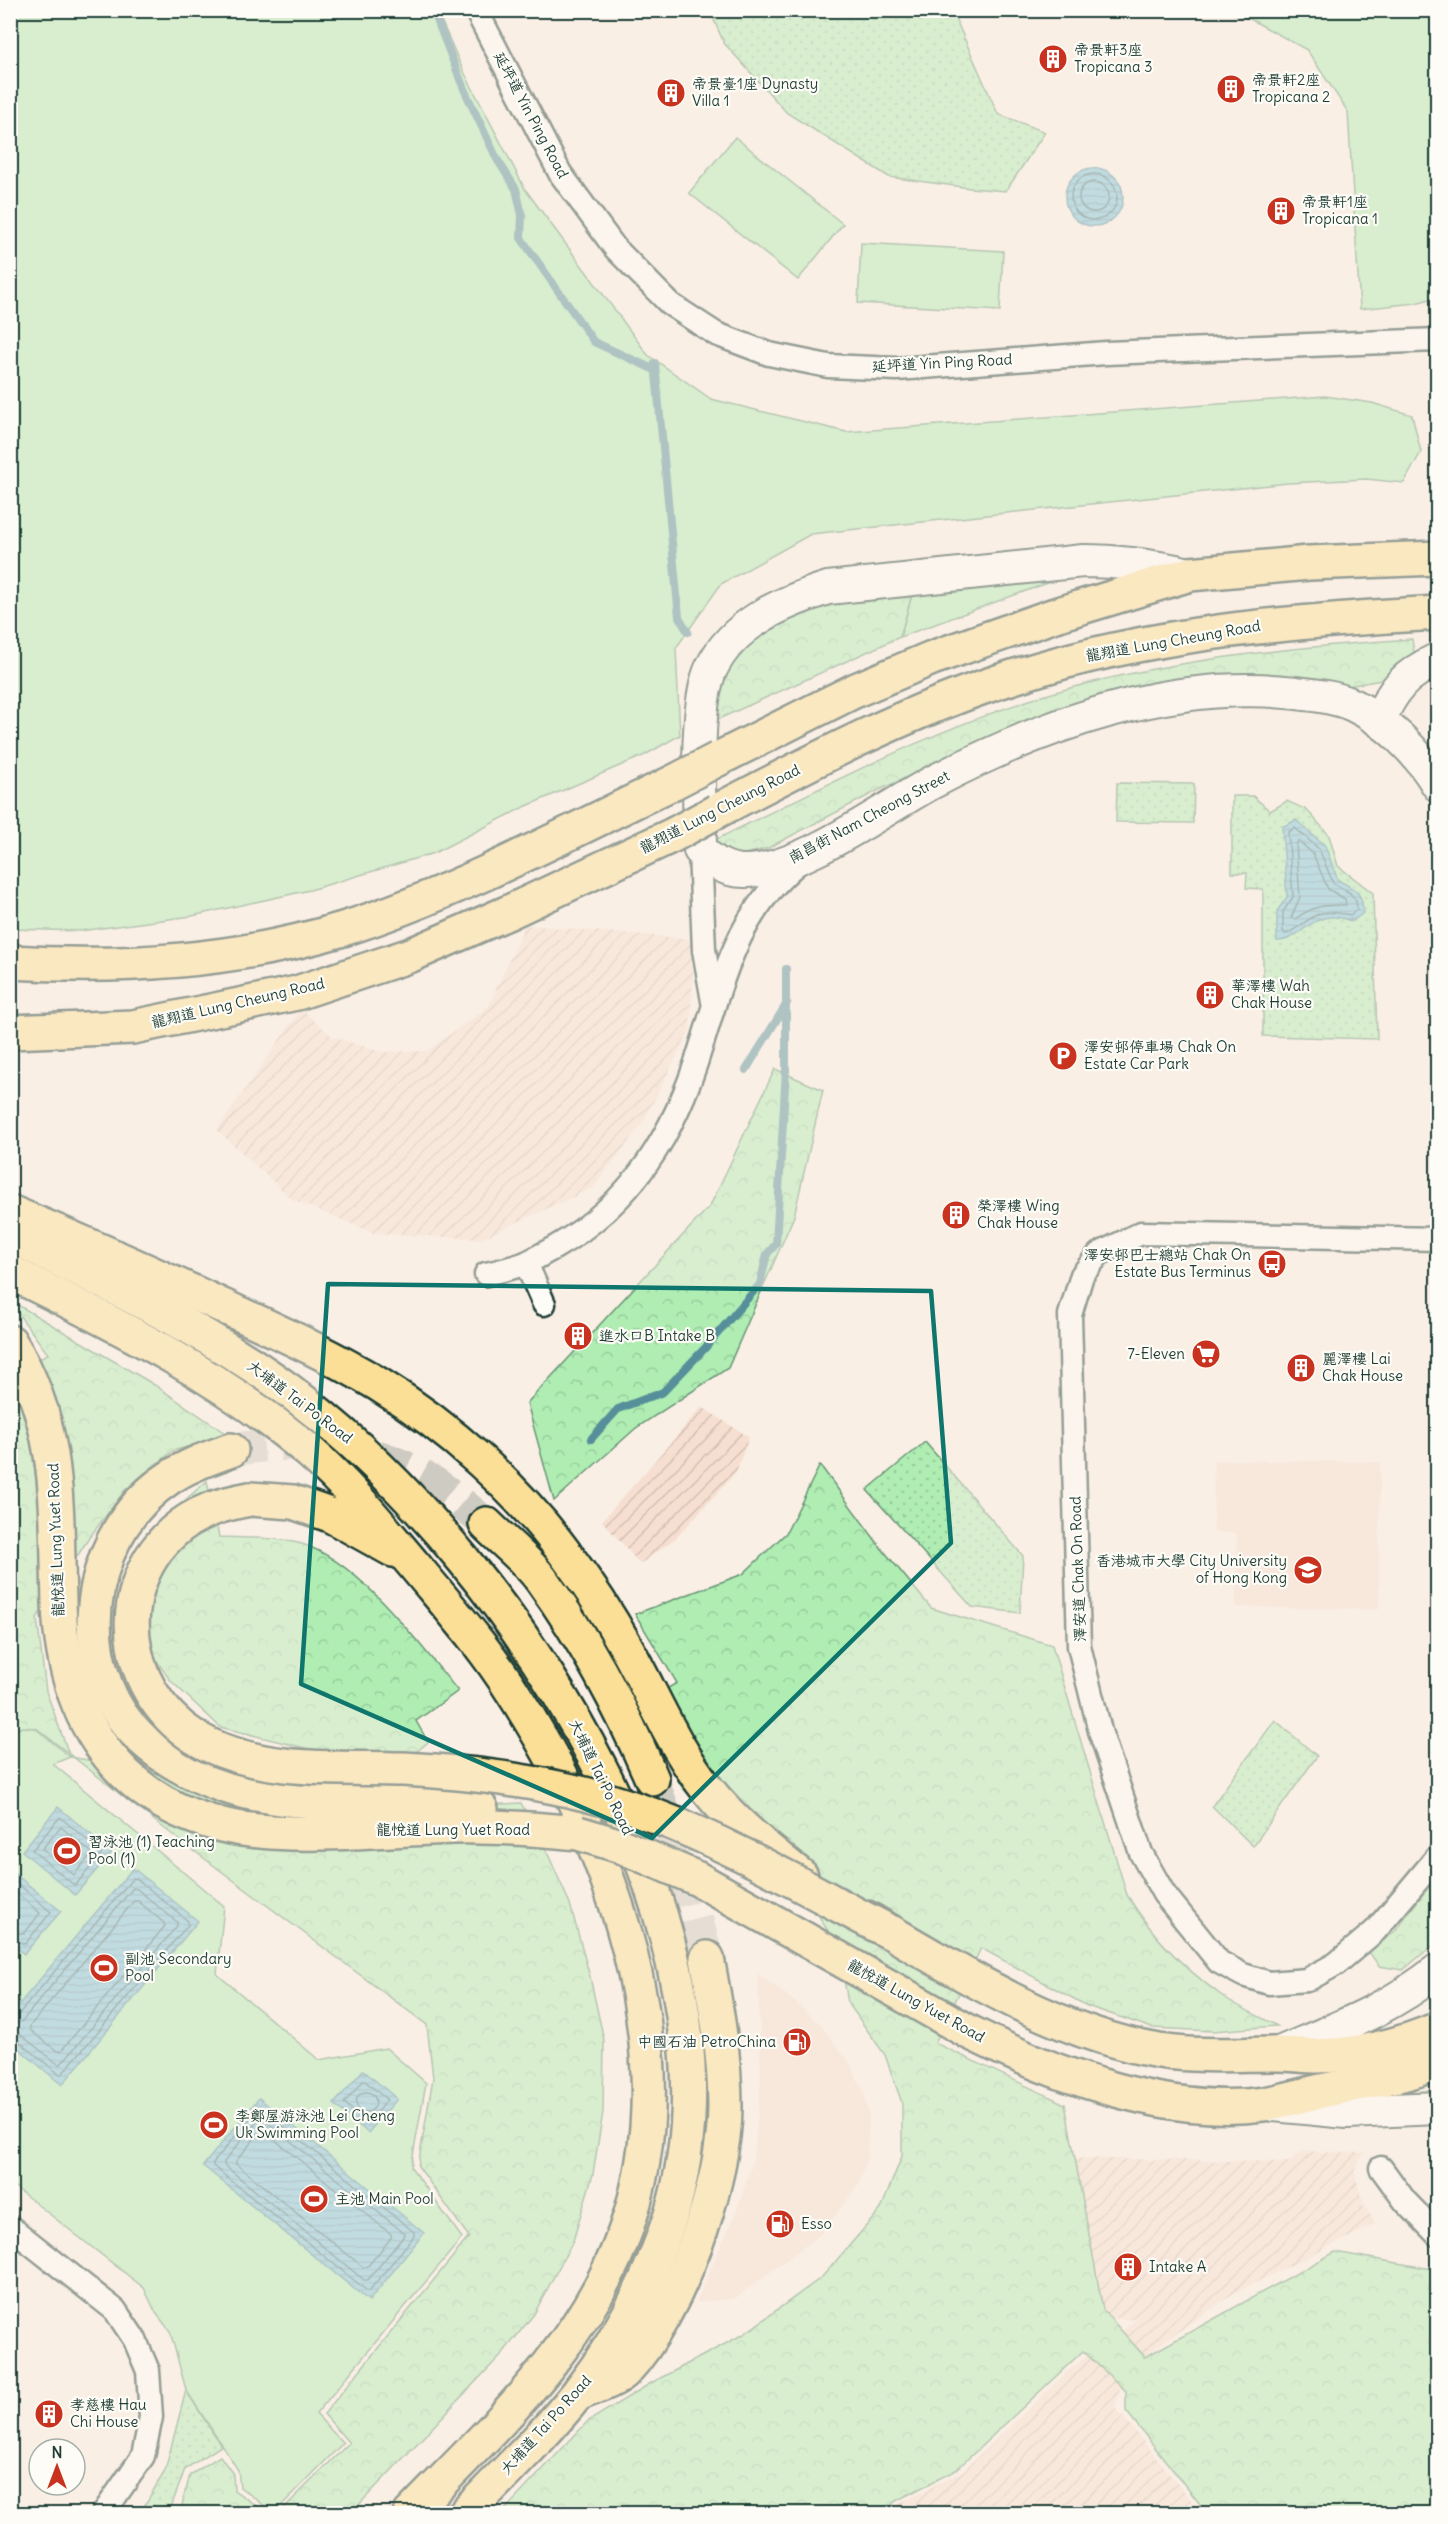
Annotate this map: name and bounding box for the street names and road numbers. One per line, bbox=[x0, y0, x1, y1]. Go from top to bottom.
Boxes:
street label: 延坪道 Yin Ping Road bbox=[490, 48, 573, 181]
street label: 延坪道 Yin Ping Road bbox=[871, 349, 1013, 376]
street label: 龍翔道 Lung Cheung Road bbox=[1084, 616, 1262, 665]
street label: 龍翔道 Lung Cheung Road bbox=[637, 760, 803, 857]
street label: 南昌街 Nam Cheong Street bbox=[785, 766, 953, 867]
street label: 龍翔道 Lung Cheung Road bbox=[149, 973, 326, 1032]
street label: 大埔道 Tai Po Road bbox=[244, 1356, 357, 1447]
street label: 龍悅道 Lung Yuet Road bbox=[43, 1463, 68, 1617]
street label: 澤安道 Chak On Road bbox=[1065, 1496, 1090, 1642]
street label: 大埔道 Tai Po Road bbox=[565, 1716, 638, 1838]
street label: 龍悅道 Lung Yuet Road bbox=[376, 1820, 530, 1839]
street label: 龍悅道 Lung Yuet Road bbox=[844, 1955, 988, 2046]
street label: 大埔道 Tai Po Road bbox=[496, 2371, 595, 2478]

